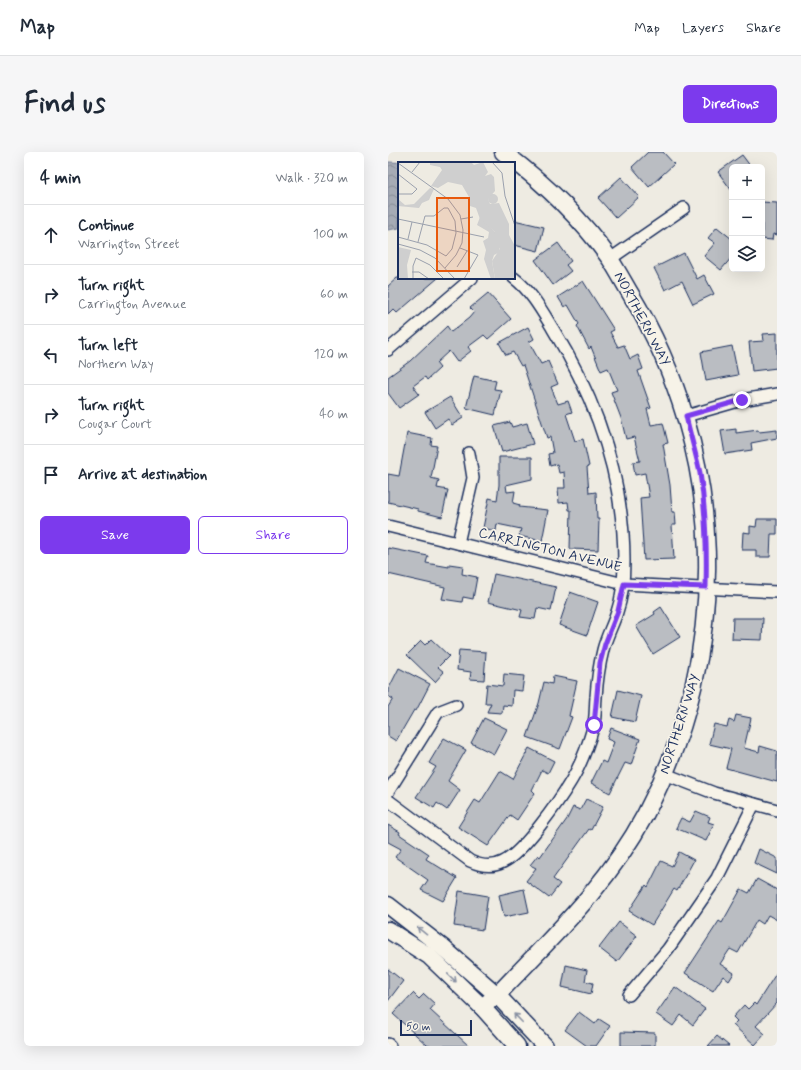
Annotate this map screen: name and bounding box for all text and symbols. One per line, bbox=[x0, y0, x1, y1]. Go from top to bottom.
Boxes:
text: Map bbox=[20, 15, 55, 40]
text: Map bbox=[634, 19, 660, 37]
text: Layers bbox=[682, 19, 724, 37]
text: Share bbox=[746, 19, 781, 37]
button: Directions bbox=[683, 85, 777, 123]
text: Find us bbox=[24, 86, 105, 123]
inset map bbox=[398, 162, 515, 279]
map controls bbox=[729, 164, 765, 272]
button: + bbox=[729, 164, 765, 200]
text: 4 min bbox=[40, 167, 81, 189]
text: Walk · 320 m bbox=[275, 170, 348, 187]
button: − bbox=[729, 200, 765, 236]
text: Continue bbox=[78, 216, 134, 236]
icon: ahead bbox=[40, 224, 62, 246]
text: 100 m bbox=[313, 226, 348, 243]
text: Warrington Street bbox=[78, 236, 179, 253]
button: layers bbox=[729, 236, 765, 272]
street label: NORTHERN WAY bbox=[610, 269, 674, 369]
text: Turn right bbox=[78, 276, 145, 296]
icon: right bbox=[40, 284, 62, 306]
text: 60 m bbox=[320, 286, 348, 303]
text: Carrington Avenue bbox=[78, 296, 186, 313]
text: Turn left bbox=[78, 336, 138, 356]
icon: left bbox=[40, 344, 62, 366]
text: 120 m bbox=[314, 346, 348, 363]
text: Northern Way bbox=[78, 356, 154, 373]
route end bbox=[733, 391, 751, 409]
text: Turn right bbox=[78, 396, 145, 416]
icon: right bbox=[40, 404, 62, 426]
text: 40 m bbox=[319, 406, 348, 423]
text: Cougar Court bbox=[78, 416, 152, 433]
icon: arrive bbox=[40, 464, 62, 486]
text: Arrive at destination bbox=[78, 465, 207, 485]
button: Save bbox=[40, 516, 190, 554]
button: Share bbox=[198, 516, 348, 554]
street label: CARRINGTON AVENUE bbox=[477, 524, 623, 576]
street label: NORTHERN WAY bbox=[655, 672, 705, 776]
route start bbox=[585, 716, 603, 734]
one-way arrow bbox=[416, 927, 427, 935]
one-way arrow bbox=[447, 974, 457, 983]
one-way arrow bbox=[514, 1013, 523, 1023]
scale bar bbox=[400, 1018, 472, 1037]
text: 50 m bbox=[406, 1020, 431, 1034]

